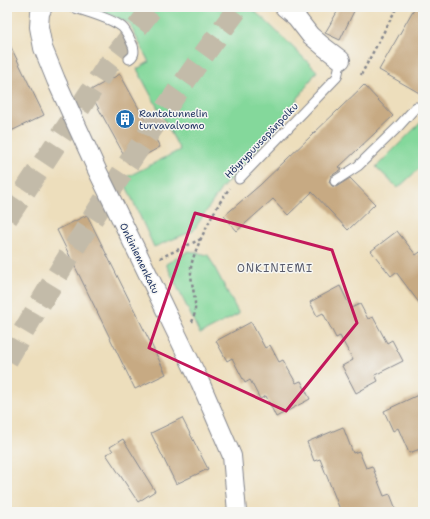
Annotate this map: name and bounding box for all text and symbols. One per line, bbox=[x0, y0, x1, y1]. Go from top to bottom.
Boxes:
street label: Höyrypuusepänpolku bbox=[222, 100, 301, 181]
place label: Rantatunnelin turvavalvomo bbox=[139, 107, 208, 132]
building icon: Rantatunnelin turvavalvomo bbox=[114, 108, 136, 130]
street label: Onkiniemenkatu bbox=[117, 221, 162, 296]
district label: ONKINIEMI bbox=[237, 261, 313, 276]

